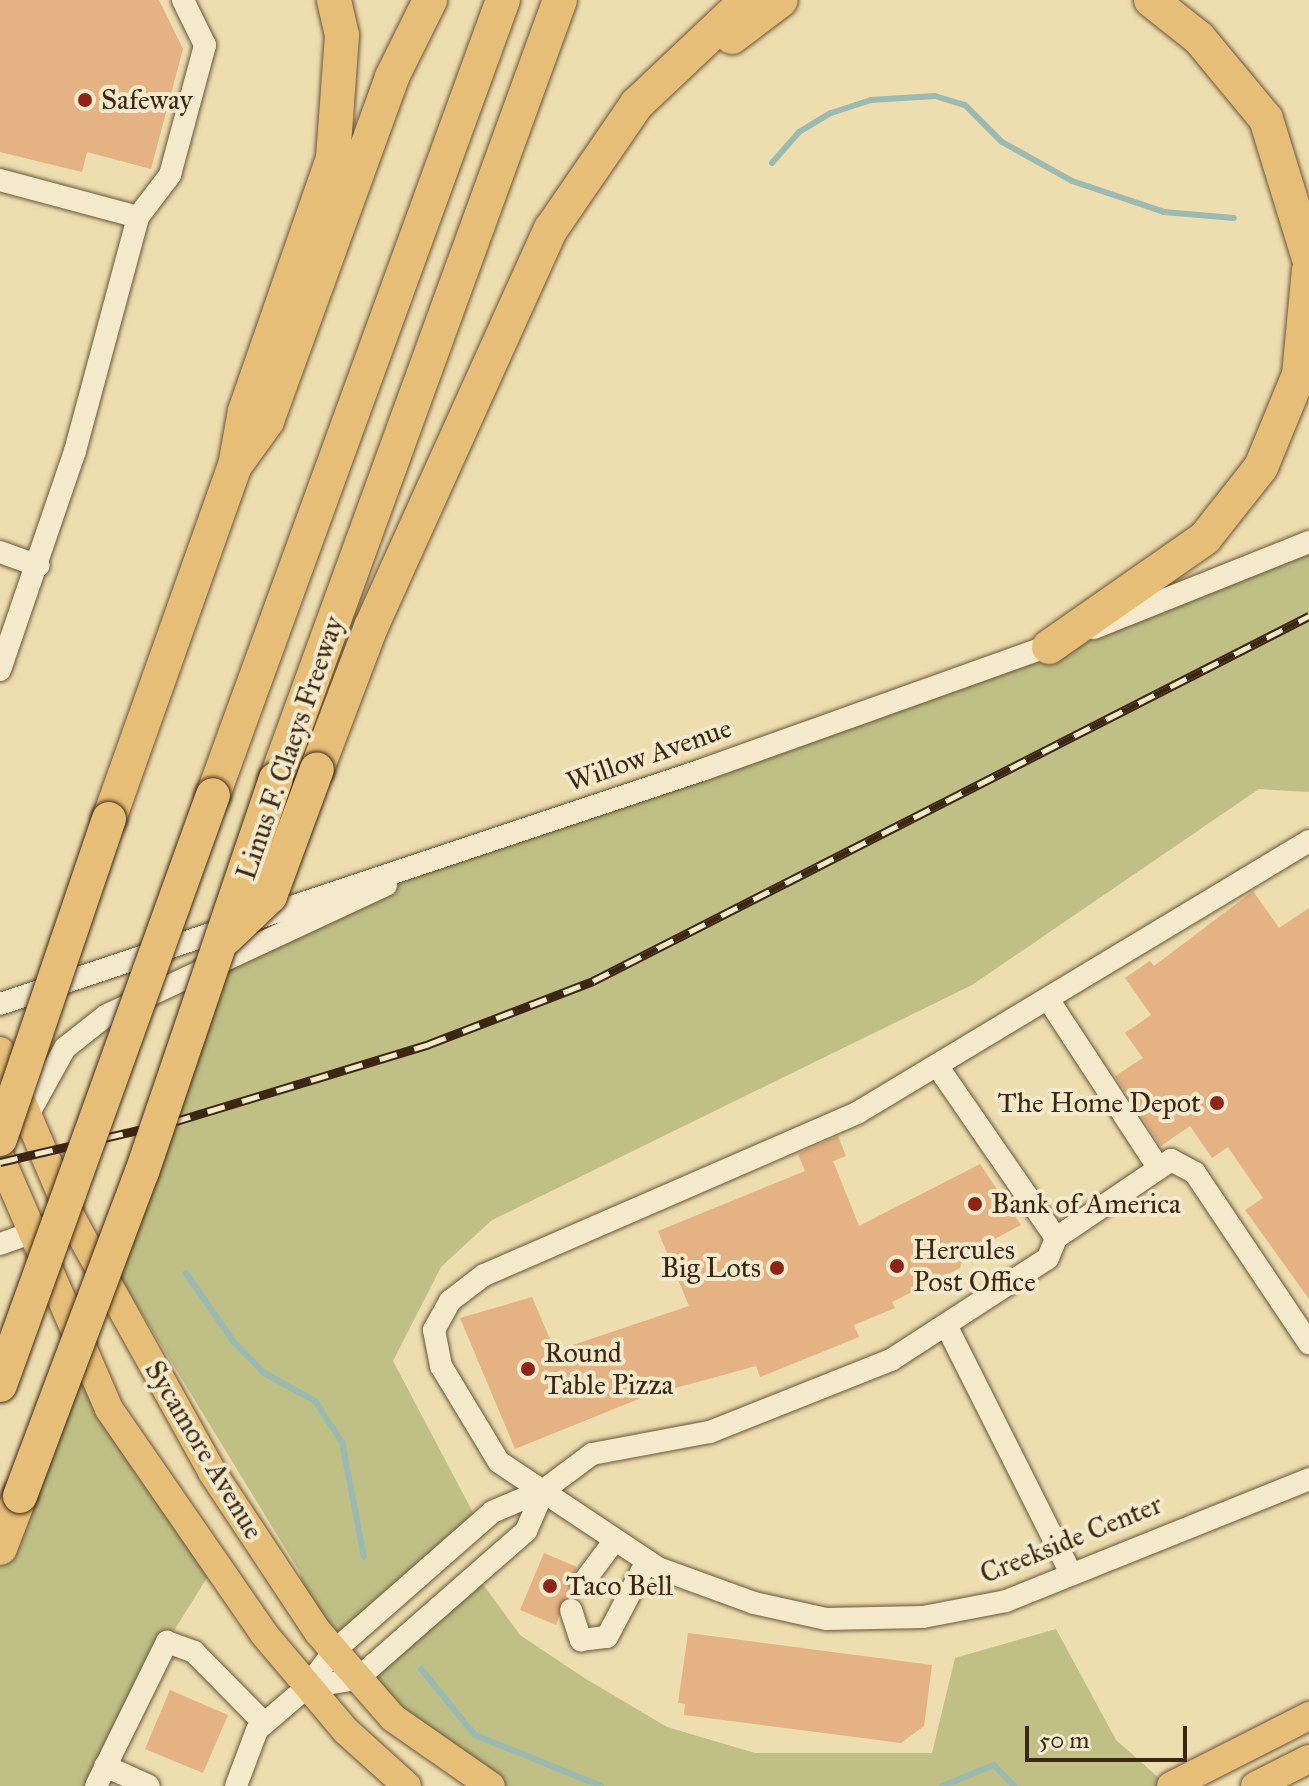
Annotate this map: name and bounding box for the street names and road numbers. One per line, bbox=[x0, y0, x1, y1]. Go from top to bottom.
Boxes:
street label: Linus F. Claeys Freeway bbox=[229, 612, 351, 884]
street label: Willow Avenue bbox=[562, 711, 736, 799]
street label: Sycamore Avenue bbox=[138, 1355, 270, 1545]
street label: Creekside Center bbox=[975, 1487, 1167, 1591]

